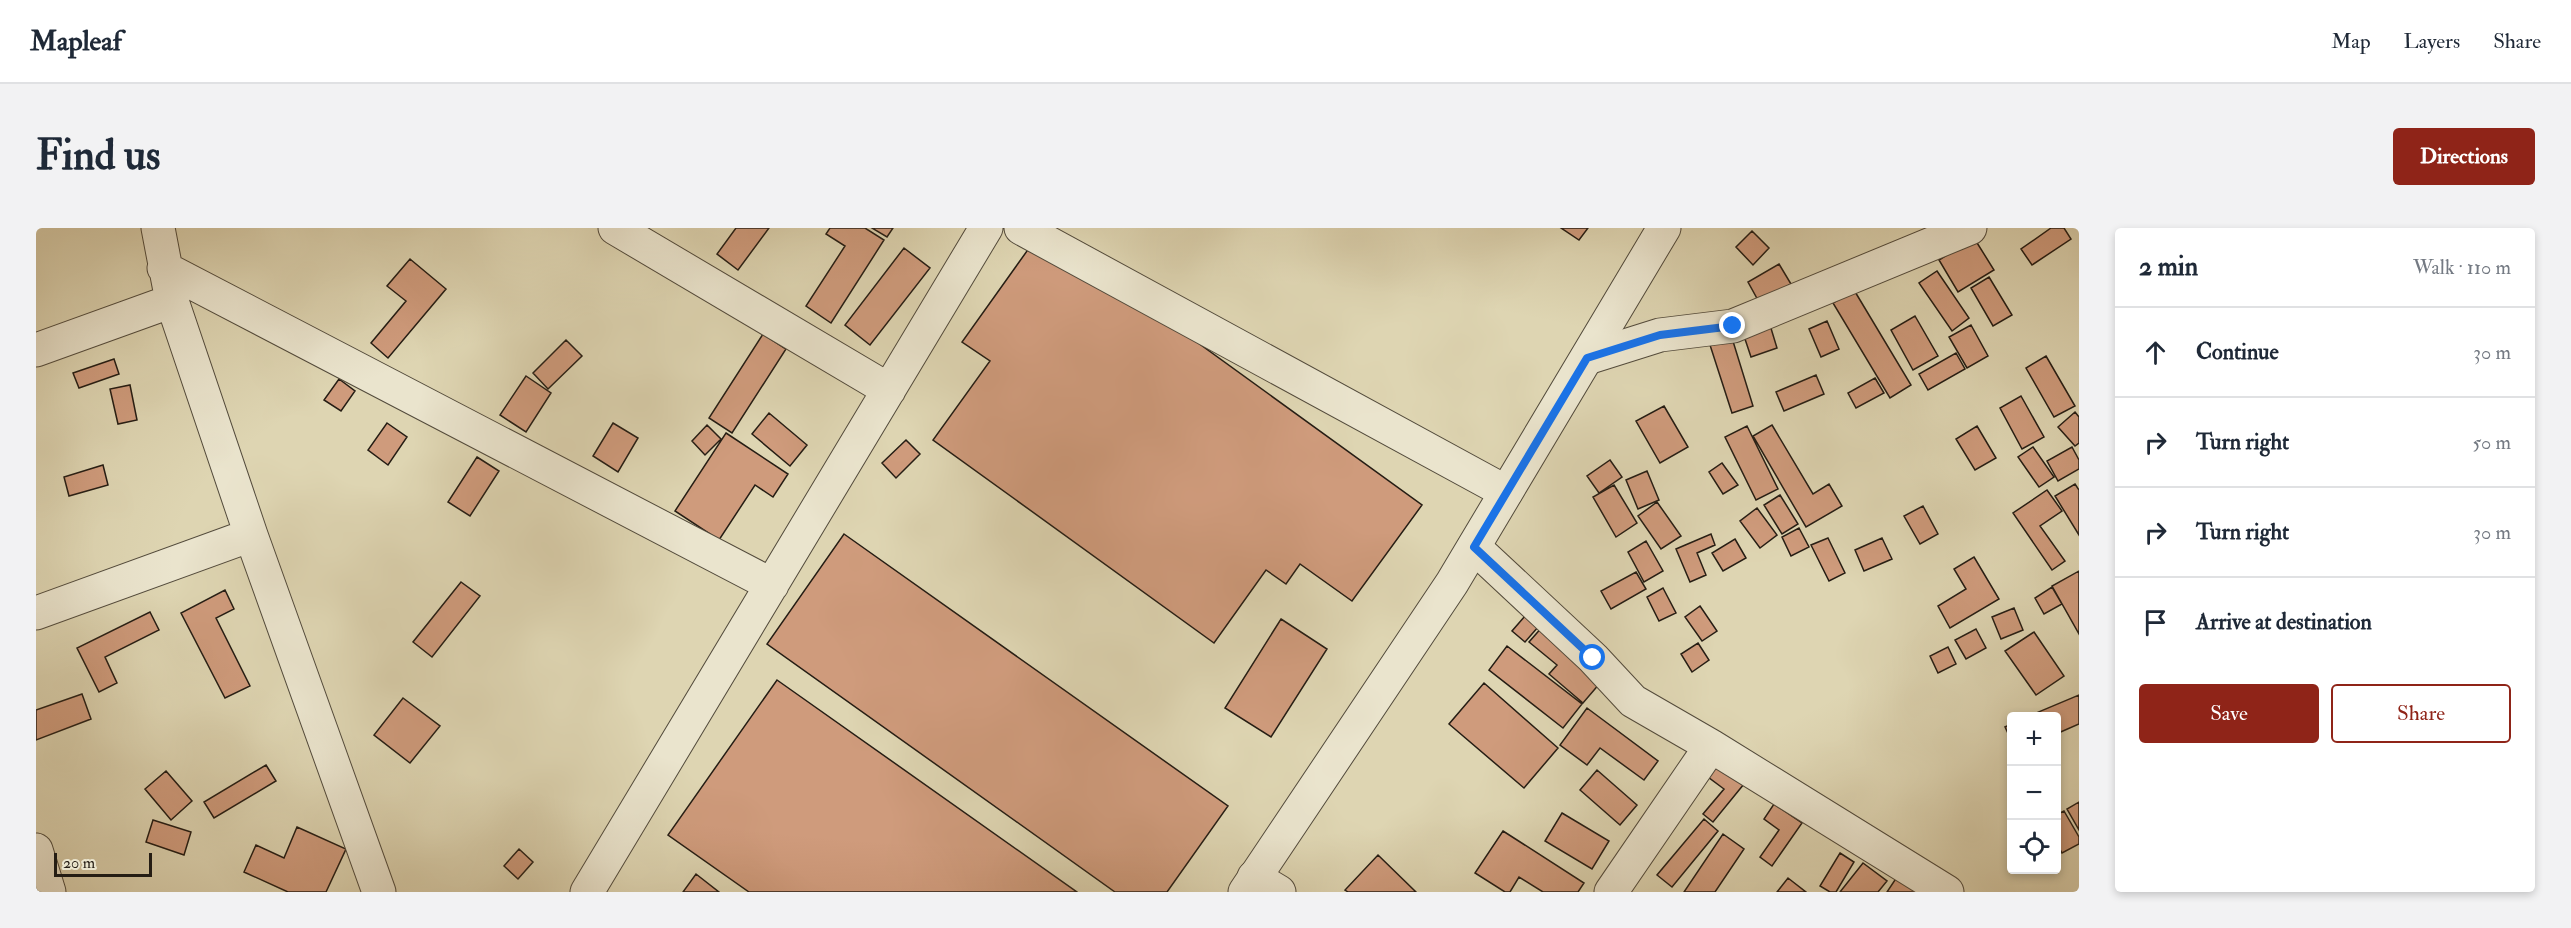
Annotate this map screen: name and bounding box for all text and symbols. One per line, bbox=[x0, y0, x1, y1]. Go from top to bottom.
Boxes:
text: Mapleaf bbox=[30, 24, 122, 59]
text: Map bbox=[2331, 28, 2371, 55]
text: Layers bbox=[2404, 28, 2460, 55]
text: Share bbox=[2493, 28, 2541, 55]
button: Directions bbox=[2393, 128, 2535, 185]
text: Find us bbox=[36, 130, 160, 182]
text: 2 min bbox=[2139, 251, 2198, 283]
text: Walk · 110 m bbox=[2413, 255, 2511, 280]
route end bbox=[1719, 312, 1745, 338]
icon: ahead bbox=[2139, 336, 2172, 369]
text: Continue bbox=[2196, 338, 2279, 366]
text: 30 m bbox=[2473, 340, 2511, 365]
icon: right bbox=[2139, 426, 2172, 459]
text: Turn right bbox=[2196, 428, 2289, 456]
text: 50 m bbox=[2472, 430, 2511, 455]
icon: right bbox=[2139, 516, 2172, 549]
text: Turn right bbox=[2196, 518, 2289, 546]
text: 30 m bbox=[2473, 520, 2511, 545]
icon: arrive bbox=[2139, 606, 2172, 639]
text: Arrive at destination bbox=[2196, 608, 2372, 636]
route start bbox=[1579, 644, 1605, 670]
button: Save bbox=[2139, 684, 2319, 743]
button: Share bbox=[2331, 684, 2511, 743]
map controls bbox=[2007, 712, 2061, 874]
button: + bbox=[2007, 712, 2061, 766]
button: − bbox=[2007, 766, 2061, 820]
button: locate bbox=[2007, 820, 2061, 874]
scale bar bbox=[54, 850, 152, 878]
text: 20 m bbox=[63, 853, 95, 873]

